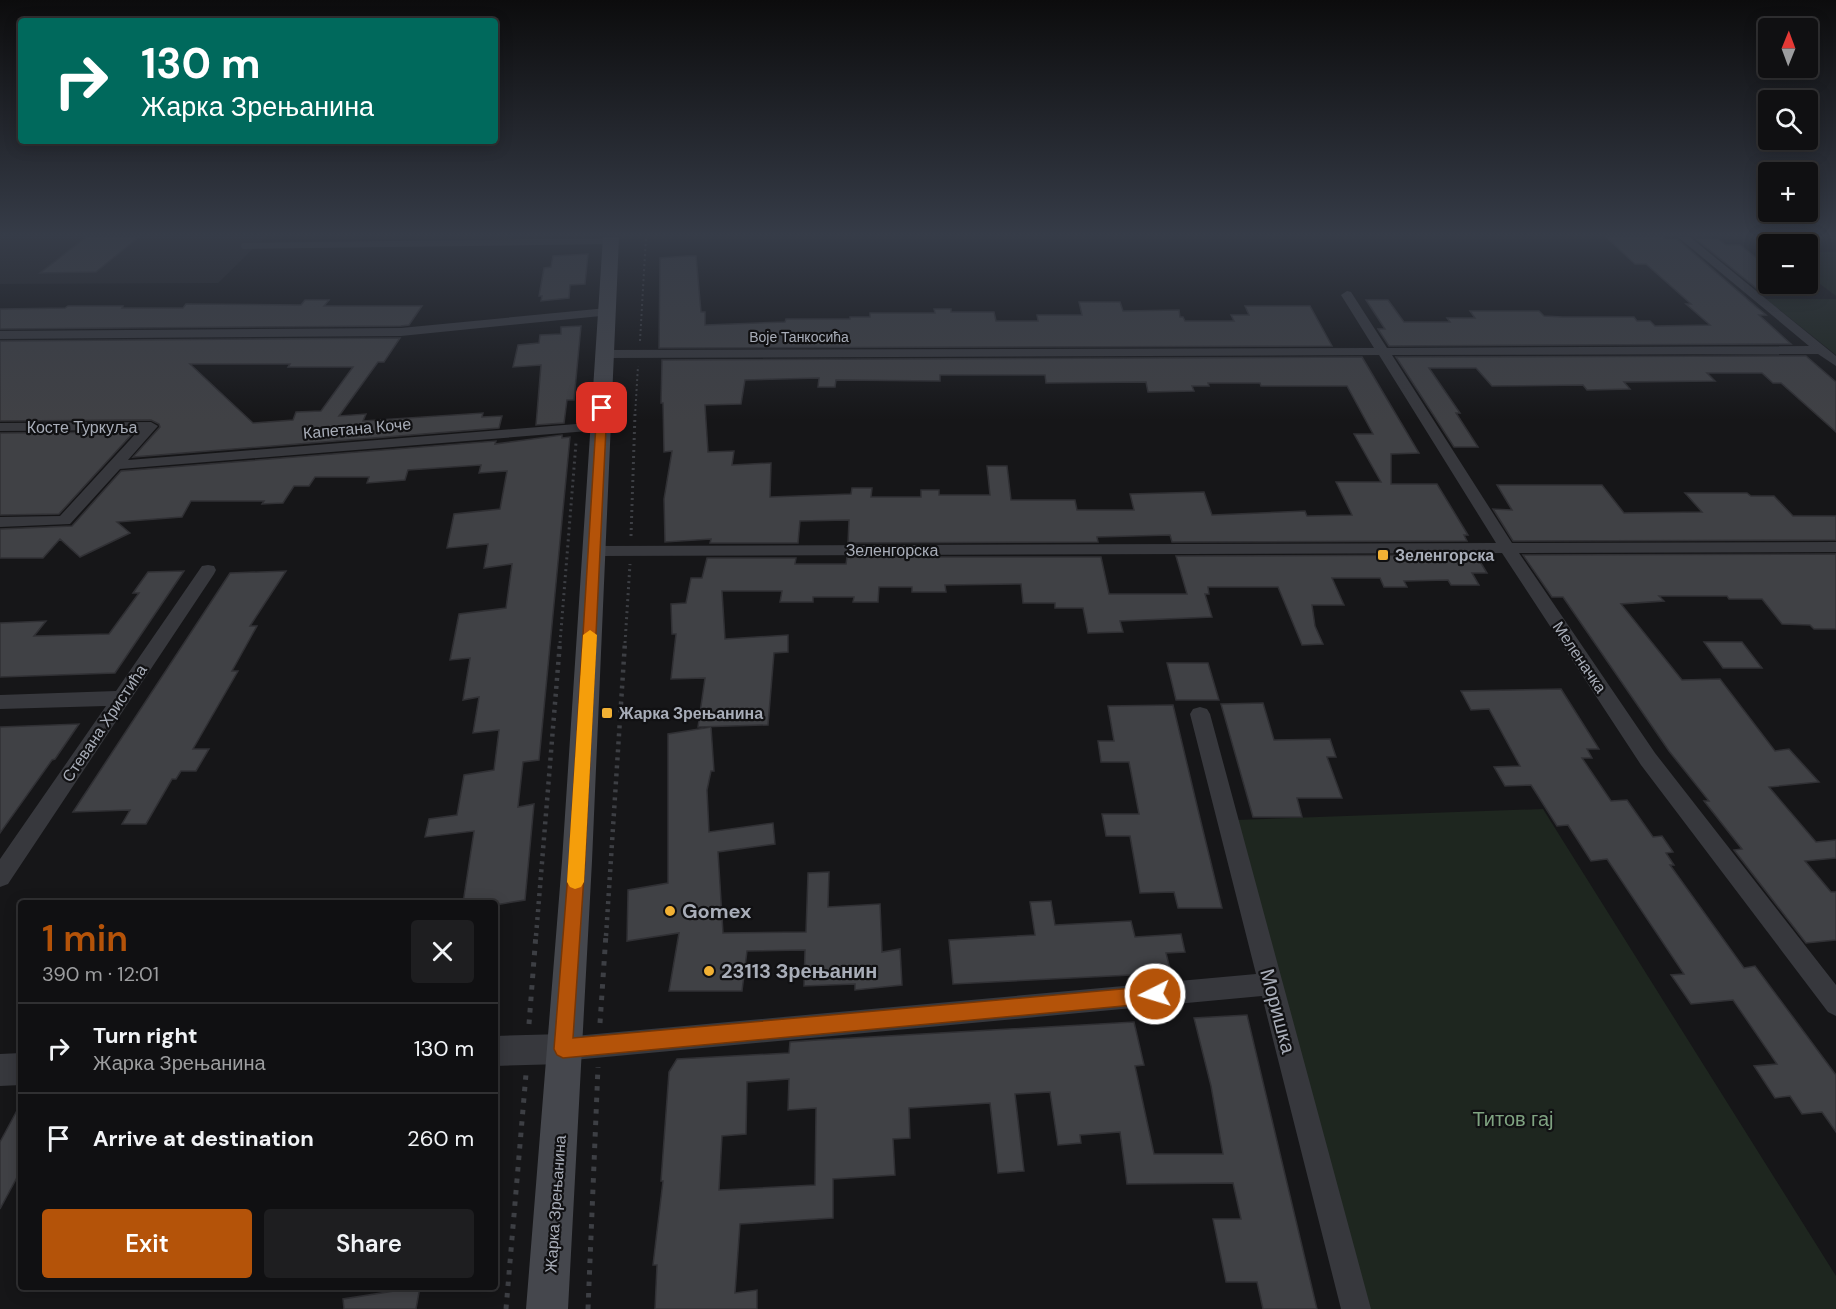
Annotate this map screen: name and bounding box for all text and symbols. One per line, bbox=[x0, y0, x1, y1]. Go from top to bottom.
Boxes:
north arrow bbox=[1758, 18, 1818, 78]
map controls bbox=[1758, 18, 1818, 294]
text: 130 m bbox=[141, 36, 261, 91]
icon: right bbox=[42, 42, 120, 120]
text: Жарка Зрењанина bbox=[141, 89, 374, 124]
button: search bbox=[1758, 90, 1818, 150]
button: + bbox=[1758, 162, 1818, 222]
button: − bbox=[1758, 234, 1818, 294]
street label: Воје Танкосића bbox=[749, 328, 849, 346]
pin bbox=[576, 382, 627, 433]
icon: arrive bbox=[585, 391, 618, 424]
street label: Капетана Коче bbox=[302, 413, 412, 444]
street label: Косте Туркуља bbox=[27, 417, 137, 438]
street label: Зеленгорска bbox=[846, 540, 938, 561]
place label: Зеленгорска bbox=[1395, 545, 1494, 566]
marker: Зеленгорска bbox=[1376, 548, 1390, 562]
street label: Меленачка bbox=[1548, 617, 1611, 697]
street label: Стевана Христића bbox=[57, 660, 152, 786]
place label: Жарка Зрењанина bbox=[618, 703, 763, 724]
marker: Жарка Зрењанина bbox=[600, 706, 614, 720]
place label: Gomex bbox=[682, 898, 752, 924]
marker: Gomex bbox=[663, 904, 677, 918]
text: 1 min bbox=[42, 915, 128, 962]
button: close bbox=[411, 920, 474, 983]
place label: 23113 Зрењанин bbox=[721, 958, 877, 984]
text: 390 m · 12:01 bbox=[42, 961, 159, 987]
position arrow bbox=[1123, 962, 1187, 1026]
marker: 23113 Зрењанин bbox=[702, 964, 716, 978]
street label: Моришка bbox=[1254, 966, 1302, 1057]
text: Turn right bbox=[93, 1021, 198, 1050]
icon: right bbox=[42, 1032, 75, 1065]
text: 130 m bbox=[414, 1034, 474, 1063]
text: Жарка Зрењанина bbox=[93, 1050, 266, 1076]
park label: Титов гај bbox=[1473, 1106, 1553, 1132]
icon: arrive bbox=[42, 1122, 75, 1155]
text: Arrive at destination bbox=[93, 1124, 314, 1153]
text: 260 m bbox=[407, 1124, 474, 1153]
street label: Жарка Зрењанина bbox=[540, 1134, 571, 1274]
button: Exit bbox=[42, 1209, 252, 1278]
button: Share bbox=[264, 1209, 474, 1278]

